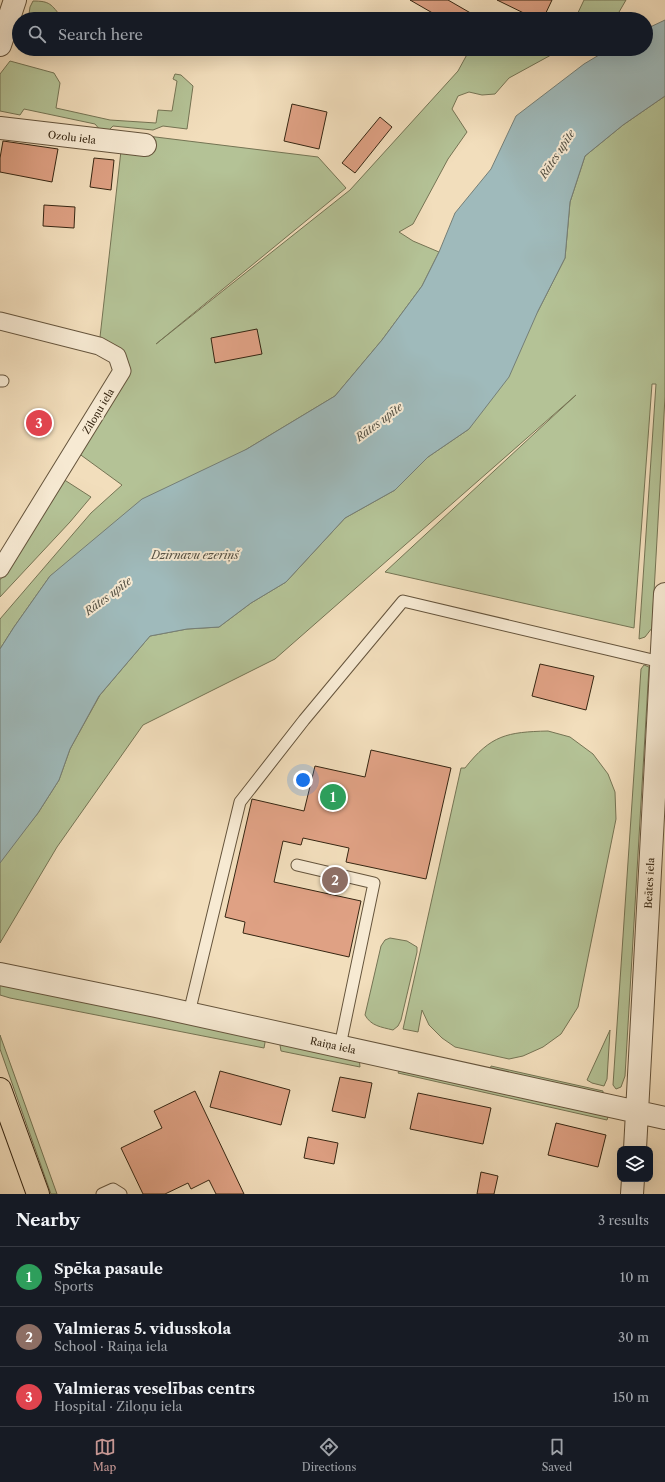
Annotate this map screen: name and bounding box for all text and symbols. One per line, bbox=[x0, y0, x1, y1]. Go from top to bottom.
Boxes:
search box bbox=[12, 12, 653, 56]
icon: search bbox=[26, 23, 48, 45]
text: Search here bbox=[58, 25, 143, 44]
water label: Rātes upīte bbox=[536, 126, 578, 182]
street label: Ozolu iela bbox=[47, 128, 97, 147]
street label: Ziloņu iela bbox=[80, 385, 117, 436]
water label: Rātes upīte bbox=[352, 399, 406, 445]
pin: 3 bbox=[26, 408, 52, 438]
water label: Dzirnavu ezeriņš bbox=[150, 548, 241, 563]
water label: Rātes upīte bbox=[81, 573, 135, 619]
your location bbox=[293, 770, 313, 790]
pin: 1 bbox=[320, 782, 346, 812]
street label: Beātes iela bbox=[642, 857, 657, 909]
pin: 2 bbox=[322, 865, 348, 895]
street label: Raiņa iela bbox=[309, 1034, 358, 1057]
map controls bbox=[617, 1146, 653, 1182]
button: layers bbox=[617, 1146, 653, 1182]
text: Nearby bbox=[16, 1210, 80, 1230]
text: 3 results bbox=[598, 1212, 649, 1228]
text: Spēka pasaule bbox=[54, 1259, 163, 1278]
text: 1 bbox=[26, 1269, 32, 1285]
text: 10 m bbox=[620, 1269, 649, 1285]
text: Sports bbox=[54, 1278, 93, 1294]
text: Valmieras 5. vidusskola bbox=[54, 1319, 231, 1338]
text: 2 bbox=[25, 1329, 33, 1345]
text: 30 m bbox=[618, 1329, 649, 1345]
text: School · Raiņa iela bbox=[54, 1338, 168, 1354]
text: Valmieras veselības centrs bbox=[54, 1379, 255, 1398]
text: 3 bbox=[25, 1389, 33, 1405]
text: 150 m bbox=[613, 1389, 649, 1405]
text: Hospital · Ziloņu iela bbox=[54, 1398, 182, 1414]
tab: Map bbox=[93, 1436, 116, 1474]
tab: Directions bbox=[302, 1436, 356, 1474]
tab: Saved bbox=[542, 1436, 572, 1474]

